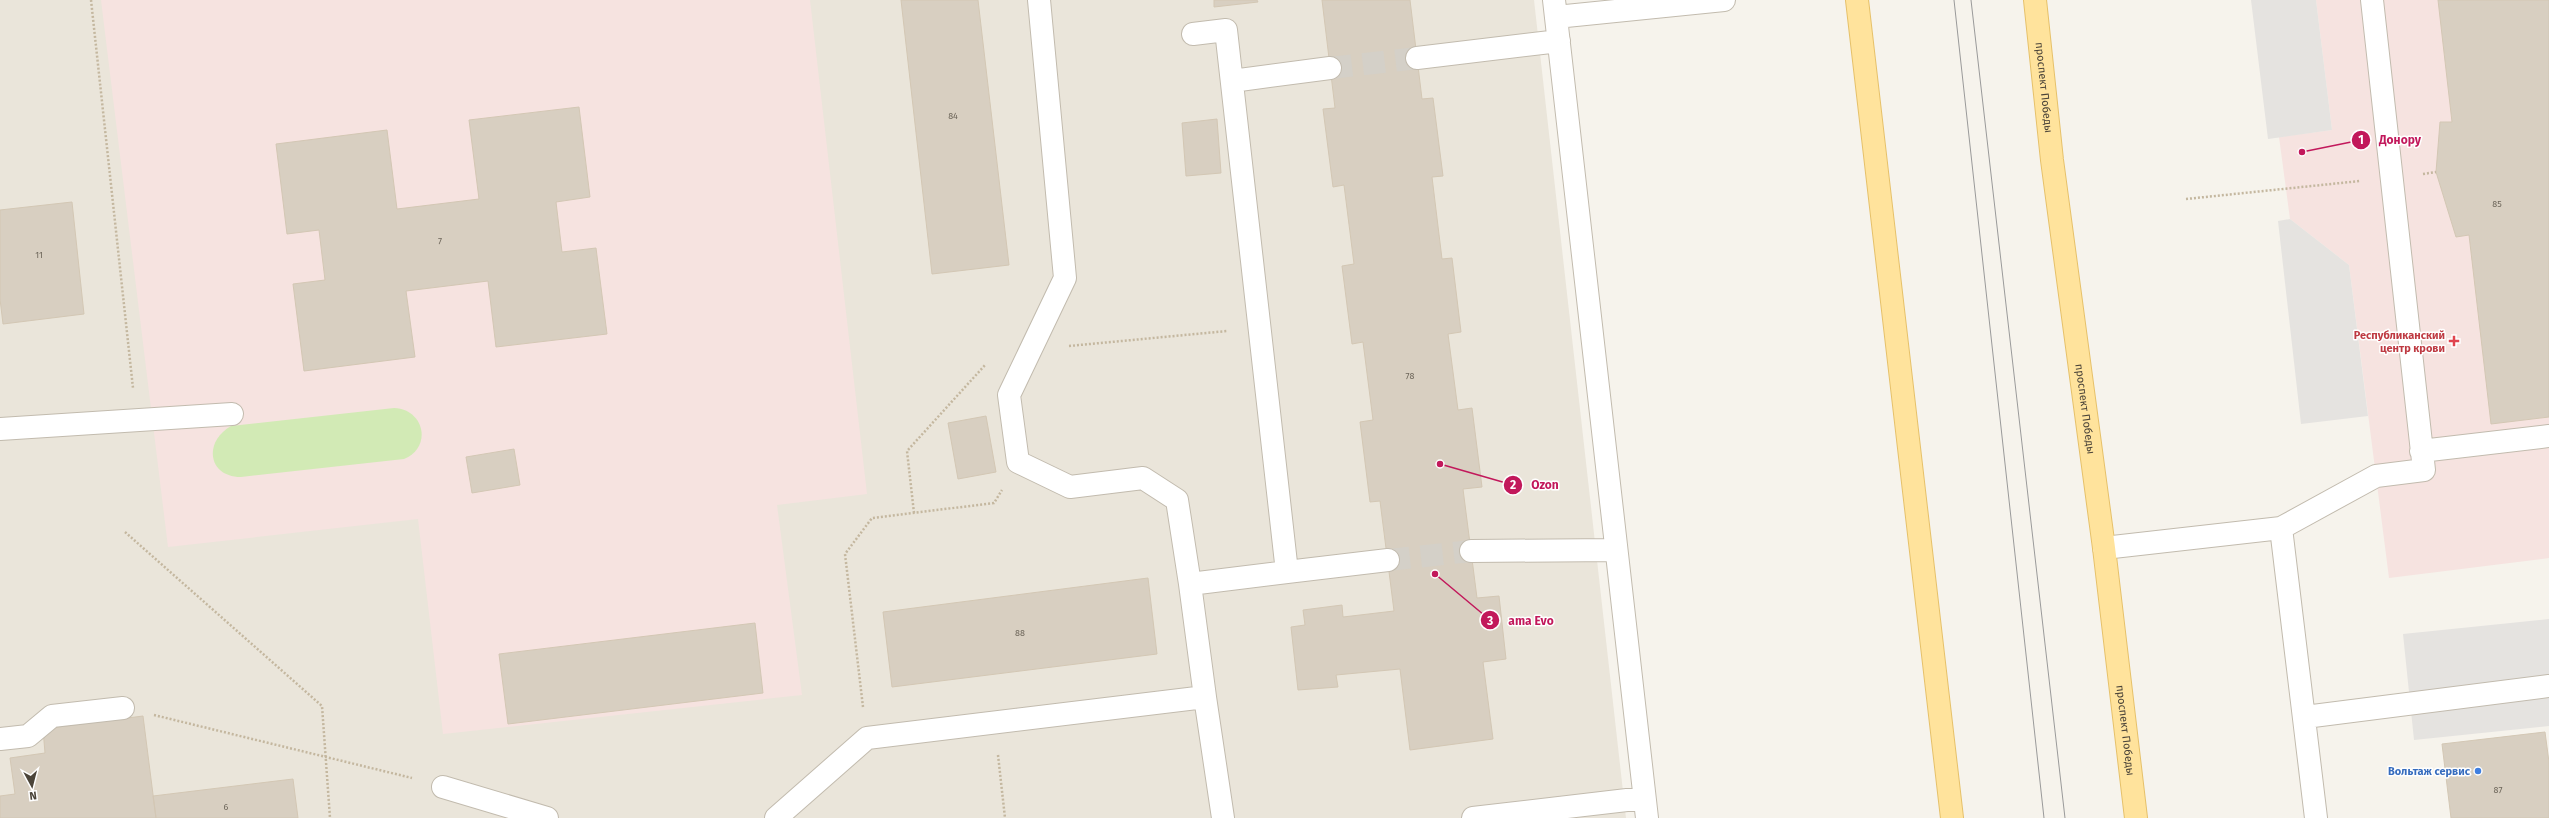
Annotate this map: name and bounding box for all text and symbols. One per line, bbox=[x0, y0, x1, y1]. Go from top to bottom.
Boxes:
street label: проспект Победы bbox=[2033, 41, 2056, 134]
house number: 84 bbox=[948, 111, 958, 121]
callout: Донору bbox=[2351, 128, 2429, 152]
text: 1 bbox=[2358, 133, 2364, 147]
text: Донору bbox=[2378, 133, 2422, 147]
house number: 85 bbox=[2492, 199, 2502, 209]
house number: 7 bbox=[438, 236, 442, 246]
house number: 11 bbox=[35, 250, 43, 260]
place label: Республиканский центр крови bbox=[2354, 329, 2445, 355]
marker: Республиканский центр крови bbox=[2448, 335, 2460, 347]
street label: проспект Победы bbox=[2073, 363, 2098, 455]
house number: 78 bbox=[1406, 371, 1414, 381]
callout: Ozon bbox=[1503, 473, 1567, 497]
text: 2 bbox=[1510, 478, 1516, 492]
text: Ozon bbox=[1531, 478, 1559, 492]
callout: ama Evo bbox=[1480, 608, 1561, 632]
text: 3 bbox=[1486, 614, 1493, 628]
text: ama Evo bbox=[1508, 614, 1554, 628]
house number: 88 bbox=[1015, 628, 1025, 638]
street label: проспект Победы bbox=[2114, 684, 2137, 776]
place label: Вольтаж сервис bbox=[2388, 765, 2471, 778]
north arrow bbox=[12, 766, 52, 806]
marker: Вольтаж сервис bbox=[2473, 766, 2483, 776]
house number: 87 bbox=[2494, 785, 2502, 795]
text: N bbox=[29, 789, 38, 802]
house number: 6 bbox=[224, 802, 229, 812]

